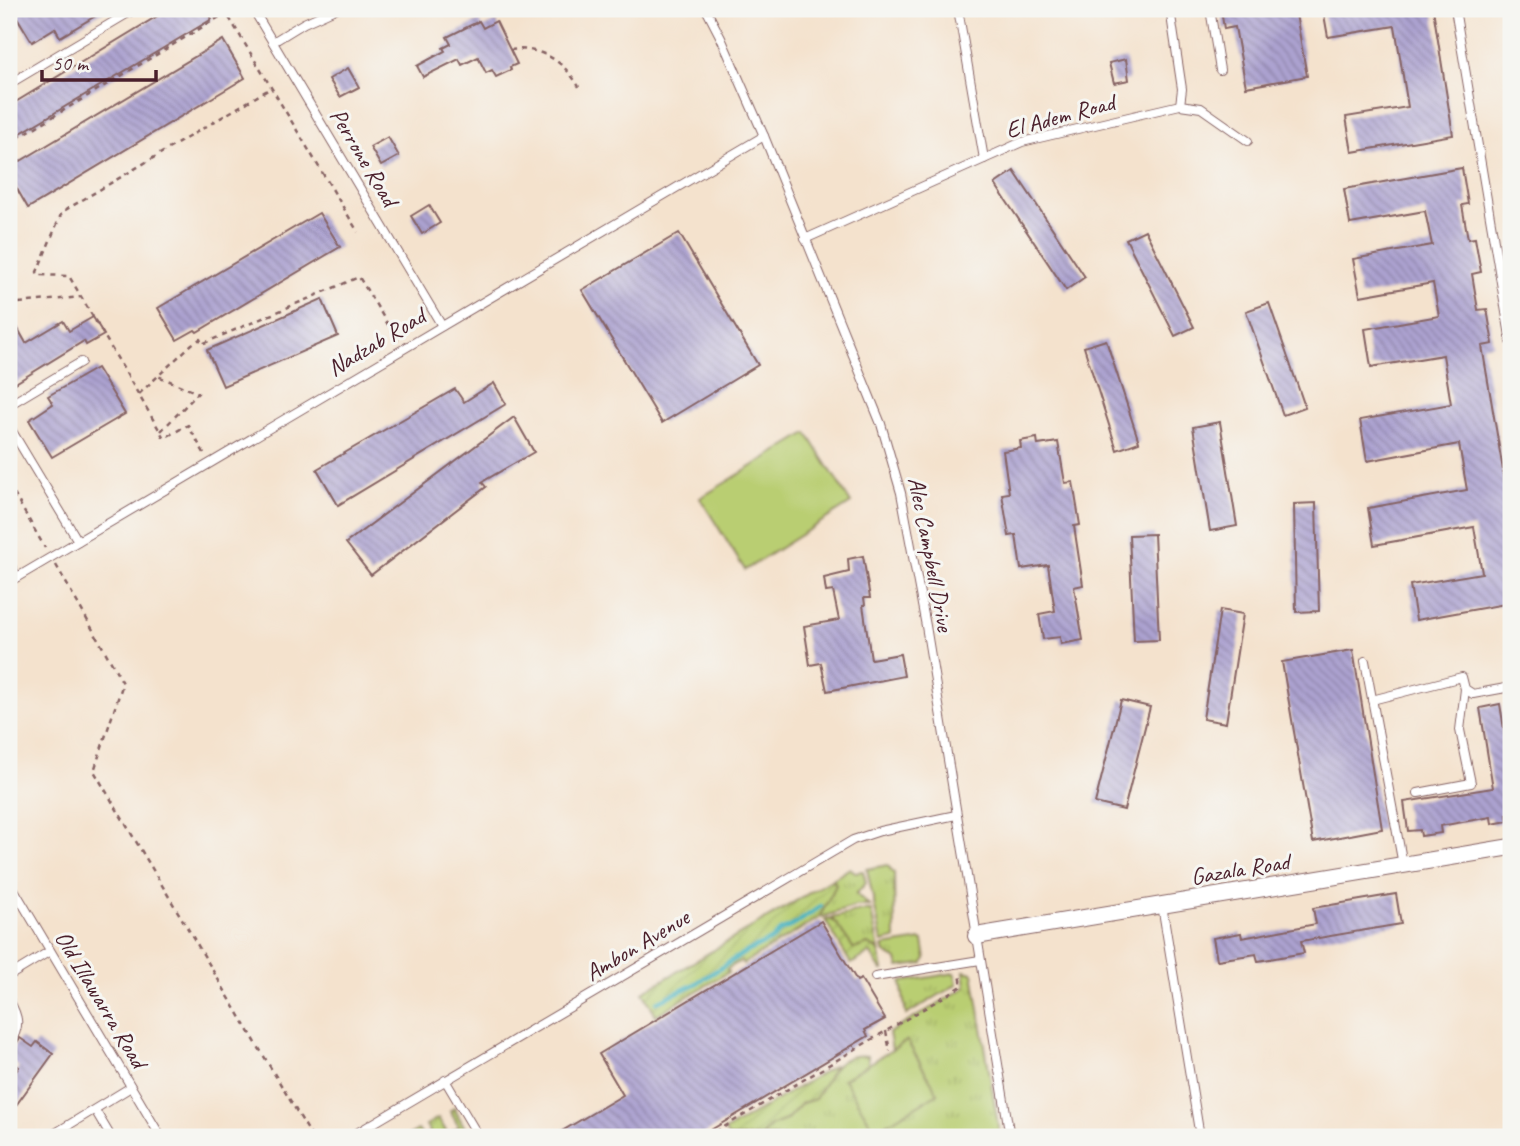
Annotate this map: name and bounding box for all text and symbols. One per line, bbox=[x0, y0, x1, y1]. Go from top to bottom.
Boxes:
scale bar bbox=[42, 38, 156, 82]
text: 50 m bbox=[52, 50, 90, 76]
street label: El Adem Road bbox=[1002, 86, 1121, 145]
street label: Perrone Road bbox=[323, 103, 407, 214]
street label: Nadzab Road bbox=[322, 299, 433, 383]
street label: Alec Campbell Drive bbox=[901, 474, 961, 636]
street label: Gazala Road bbox=[1189, 846, 1295, 892]
street label: Ambon Avenue bbox=[579, 901, 696, 988]
street label: Old Illawarra Road bbox=[48, 925, 156, 1076]

